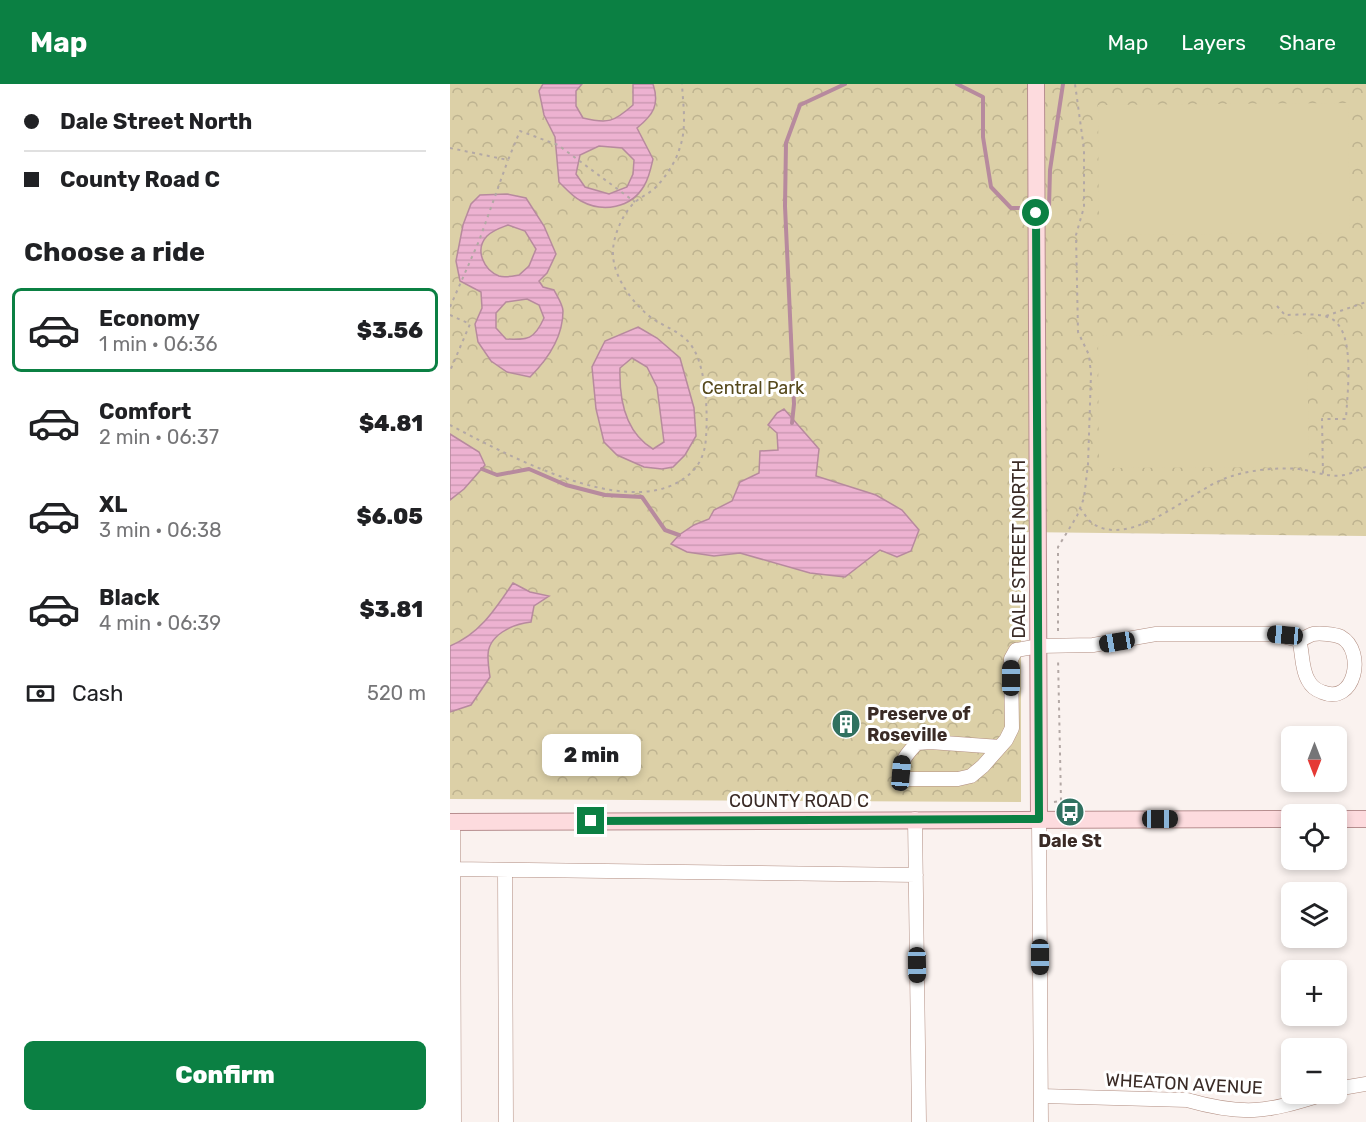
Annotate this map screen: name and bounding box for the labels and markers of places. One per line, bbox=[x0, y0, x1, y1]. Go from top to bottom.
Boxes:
place label: Preserve of Roseville bbox=[867, 703, 971, 746]
building icon: Preserve of Roseville bbox=[830, 708, 862, 740]
bus stop icon: Dale St bbox=[1054, 796, 1086, 828]
place label: Dale St bbox=[1038, 830, 1102, 852]

